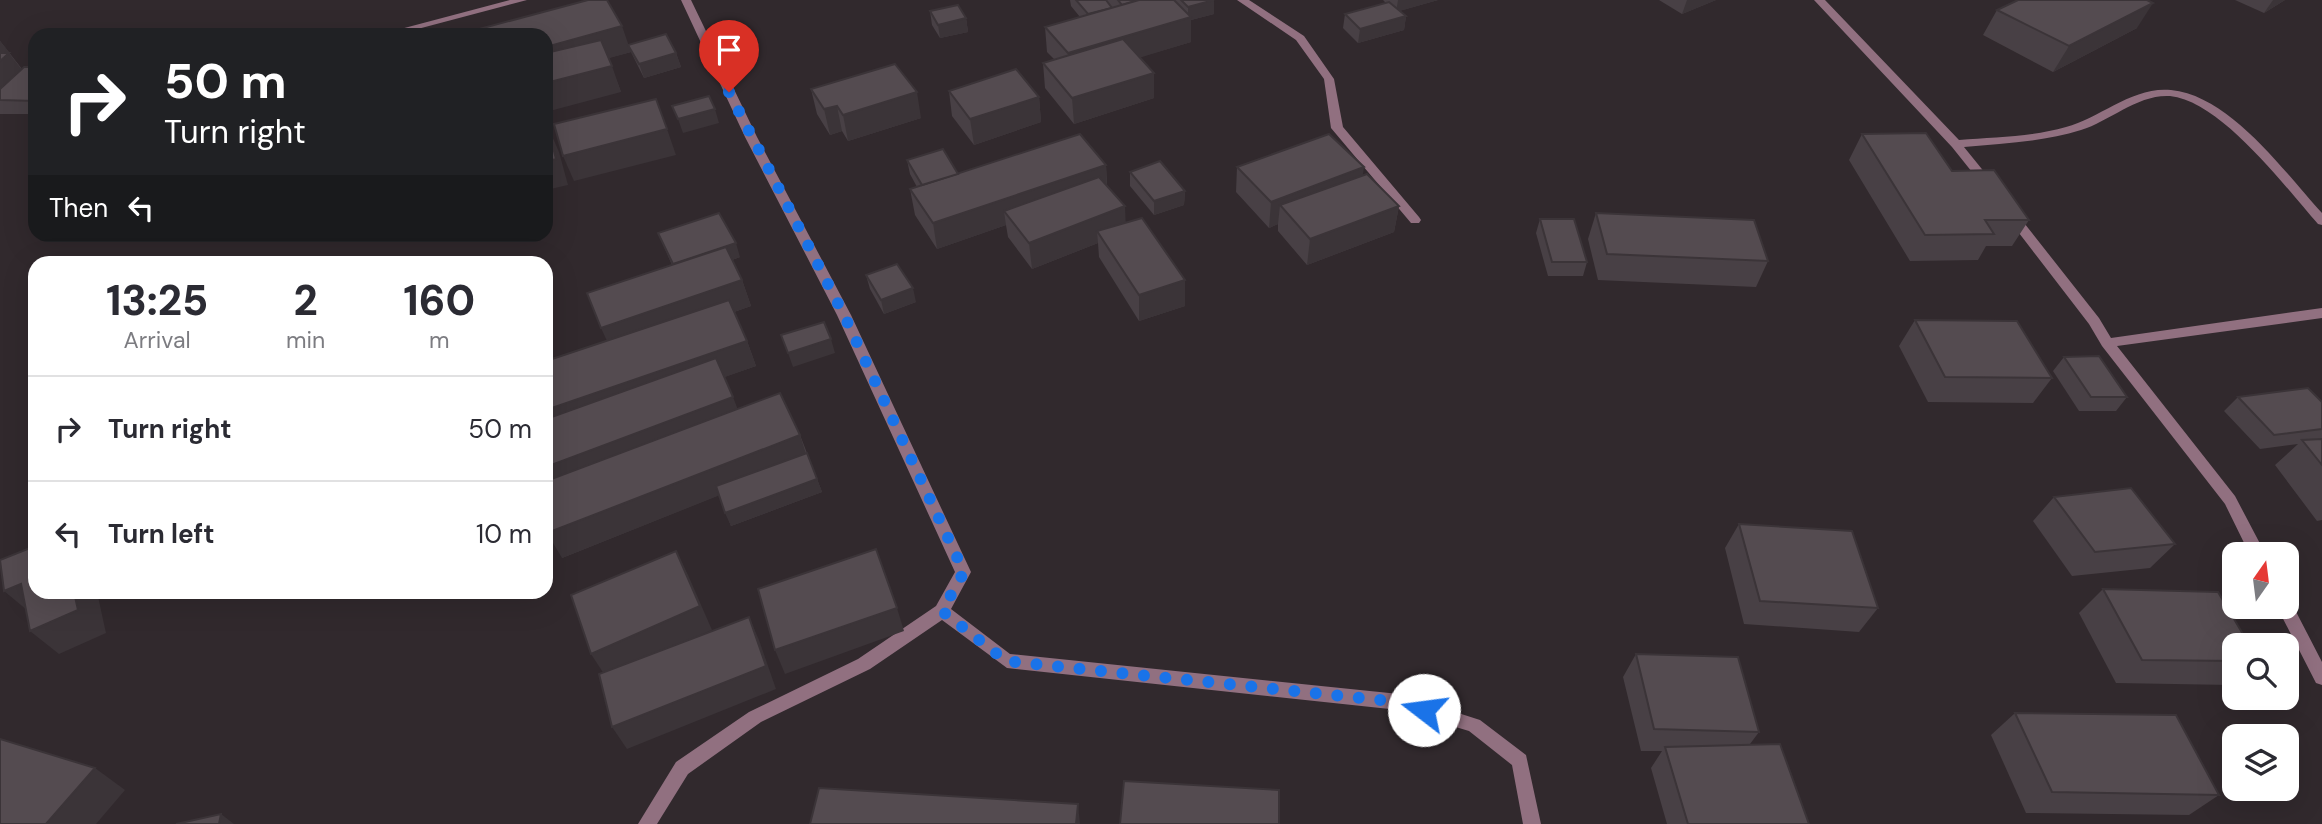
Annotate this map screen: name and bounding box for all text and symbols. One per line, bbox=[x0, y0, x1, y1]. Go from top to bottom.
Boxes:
pin bbox=[699, 20, 759, 92]
icon: arrive bbox=[710, 31, 748, 69]
text: 50 m bbox=[164, 49, 287, 113]
icon: right bbox=[49, 56, 140, 147]
text: Turn right bbox=[164, 111, 306, 153]
icon: left bbox=[122, 189, 160, 227]
text: Then bbox=[49, 191, 108, 225]
text: 13:25 bbox=[106, 273, 208, 328]
text: 2 bbox=[294, 273, 318, 328]
text: 160 bbox=[403, 273, 475, 328]
text: Arrival bbox=[124, 325, 191, 355]
text: min bbox=[286, 325, 325, 355]
text: m bbox=[429, 325, 449, 355]
icon: right bbox=[49, 410, 87, 448]
text: Turn right bbox=[108, 412, 232, 446]
text: 50 m bbox=[468, 412, 532, 446]
icon: left bbox=[49, 515, 87, 553]
text: Turn left bbox=[108, 517, 215, 551]
text: 10 m bbox=[476, 517, 532, 551]
north arrow bbox=[2222, 542, 2300, 620]
map controls bbox=[2222, 542, 2299, 801]
button: search bbox=[2222, 633, 2299, 710]
position arrow bbox=[1387, 673, 1461, 747]
button: layers bbox=[2222, 724, 2299, 801]

